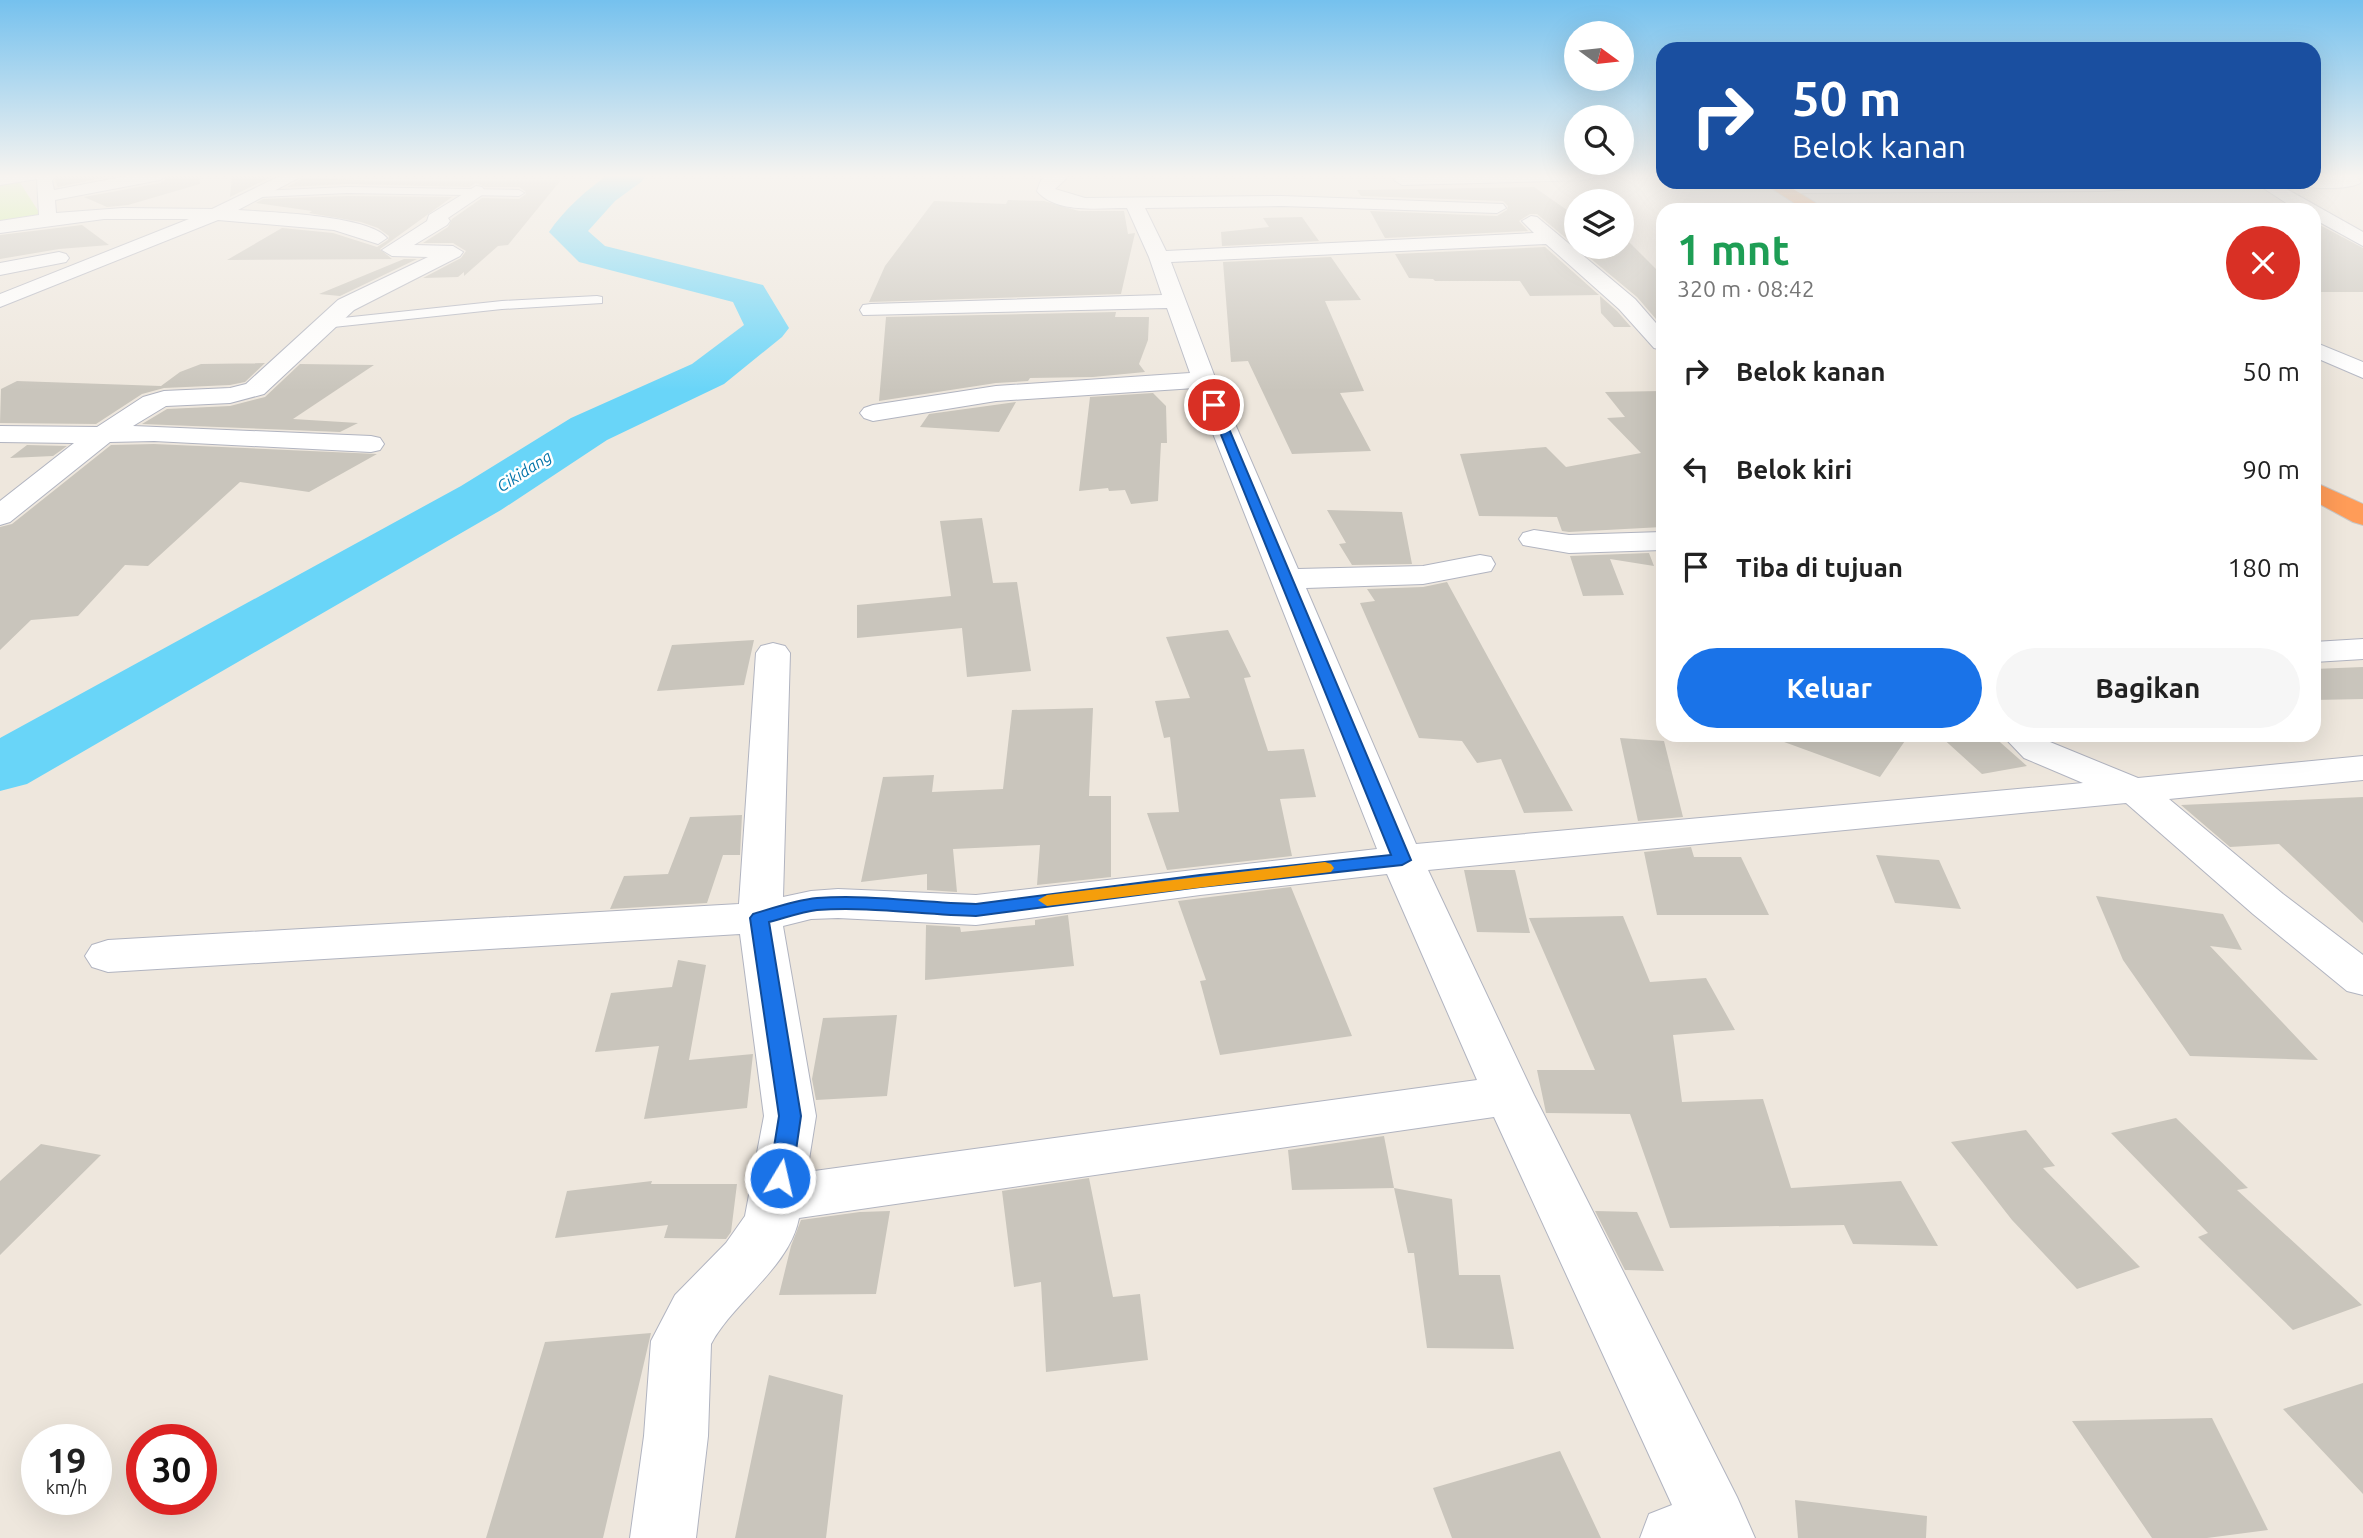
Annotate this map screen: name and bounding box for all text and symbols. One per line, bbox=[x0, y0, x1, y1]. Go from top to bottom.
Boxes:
north arrow bbox=[1564, 21, 1634, 91]
map controls bbox=[1564, 21, 1634, 259]
icon: right bbox=[1677, 70, 1768, 161]
text: 50 m bbox=[1792, 70, 1901, 125]
button: search bbox=[1564, 105, 1634, 175]
text: Belok kanan bbox=[1792, 128, 1966, 164]
button: layers bbox=[1564, 189, 1634, 259]
text: 1 mnt bbox=[1677, 226, 1790, 273]
button: close bbox=[2226, 226, 2300, 300]
text: 320 m · 08:42 bbox=[1677, 276, 1815, 301]
icon: right bbox=[1677, 352, 1715, 390]
text: Belok kanan bbox=[1736, 357, 1886, 386]
text: 50 m bbox=[2242, 357, 2300, 386]
pin bbox=[1184, 375, 1244, 435]
icon: arrive bbox=[1195, 386, 1233, 424]
water label: Cikidang bbox=[493, 447, 555, 495]
icon: left bbox=[1677, 450, 1715, 488]
text: Belok kiri bbox=[1736, 455, 1852, 484]
text: 90 m bbox=[2242, 455, 2300, 484]
icon: arrive bbox=[1677, 548, 1715, 586]
text: Tiba di tujuan bbox=[1736, 553, 1903, 582]
text: 180 m bbox=[2228, 553, 2300, 582]
button: Keluar bbox=[1677, 648, 1982, 728]
button: Bagikan bbox=[1996, 648, 2300, 728]
position arrow bbox=[743, 1141, 817, 1215]
speed limit sign: 30 bbox=[126, 1424, 217, 1515]
text: 19 bbox=[47, 1440, 86, 1480]
text: km/h bbox=[46, 1477, 87, 1497]

